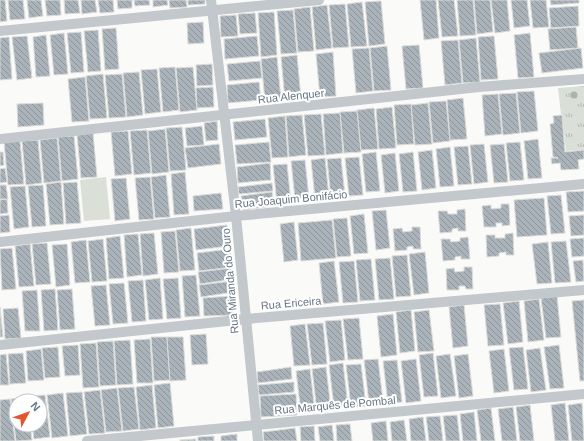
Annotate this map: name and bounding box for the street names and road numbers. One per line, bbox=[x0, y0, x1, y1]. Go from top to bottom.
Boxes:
street label: Rua Alenquer bbox=[257, 87, 325, 105]
street label: Rua Joaquim Bonifácio bbox=[234, 188, 348, 210]
street label: Rua Miranda do Ouro bbox=[219, 228, 241, 334]
street label: Rua Ericeira bbox=[260, 294, 323, 312]
street label: Rua Marquês de Pombal bbox=[274, 394, 396, 416]

